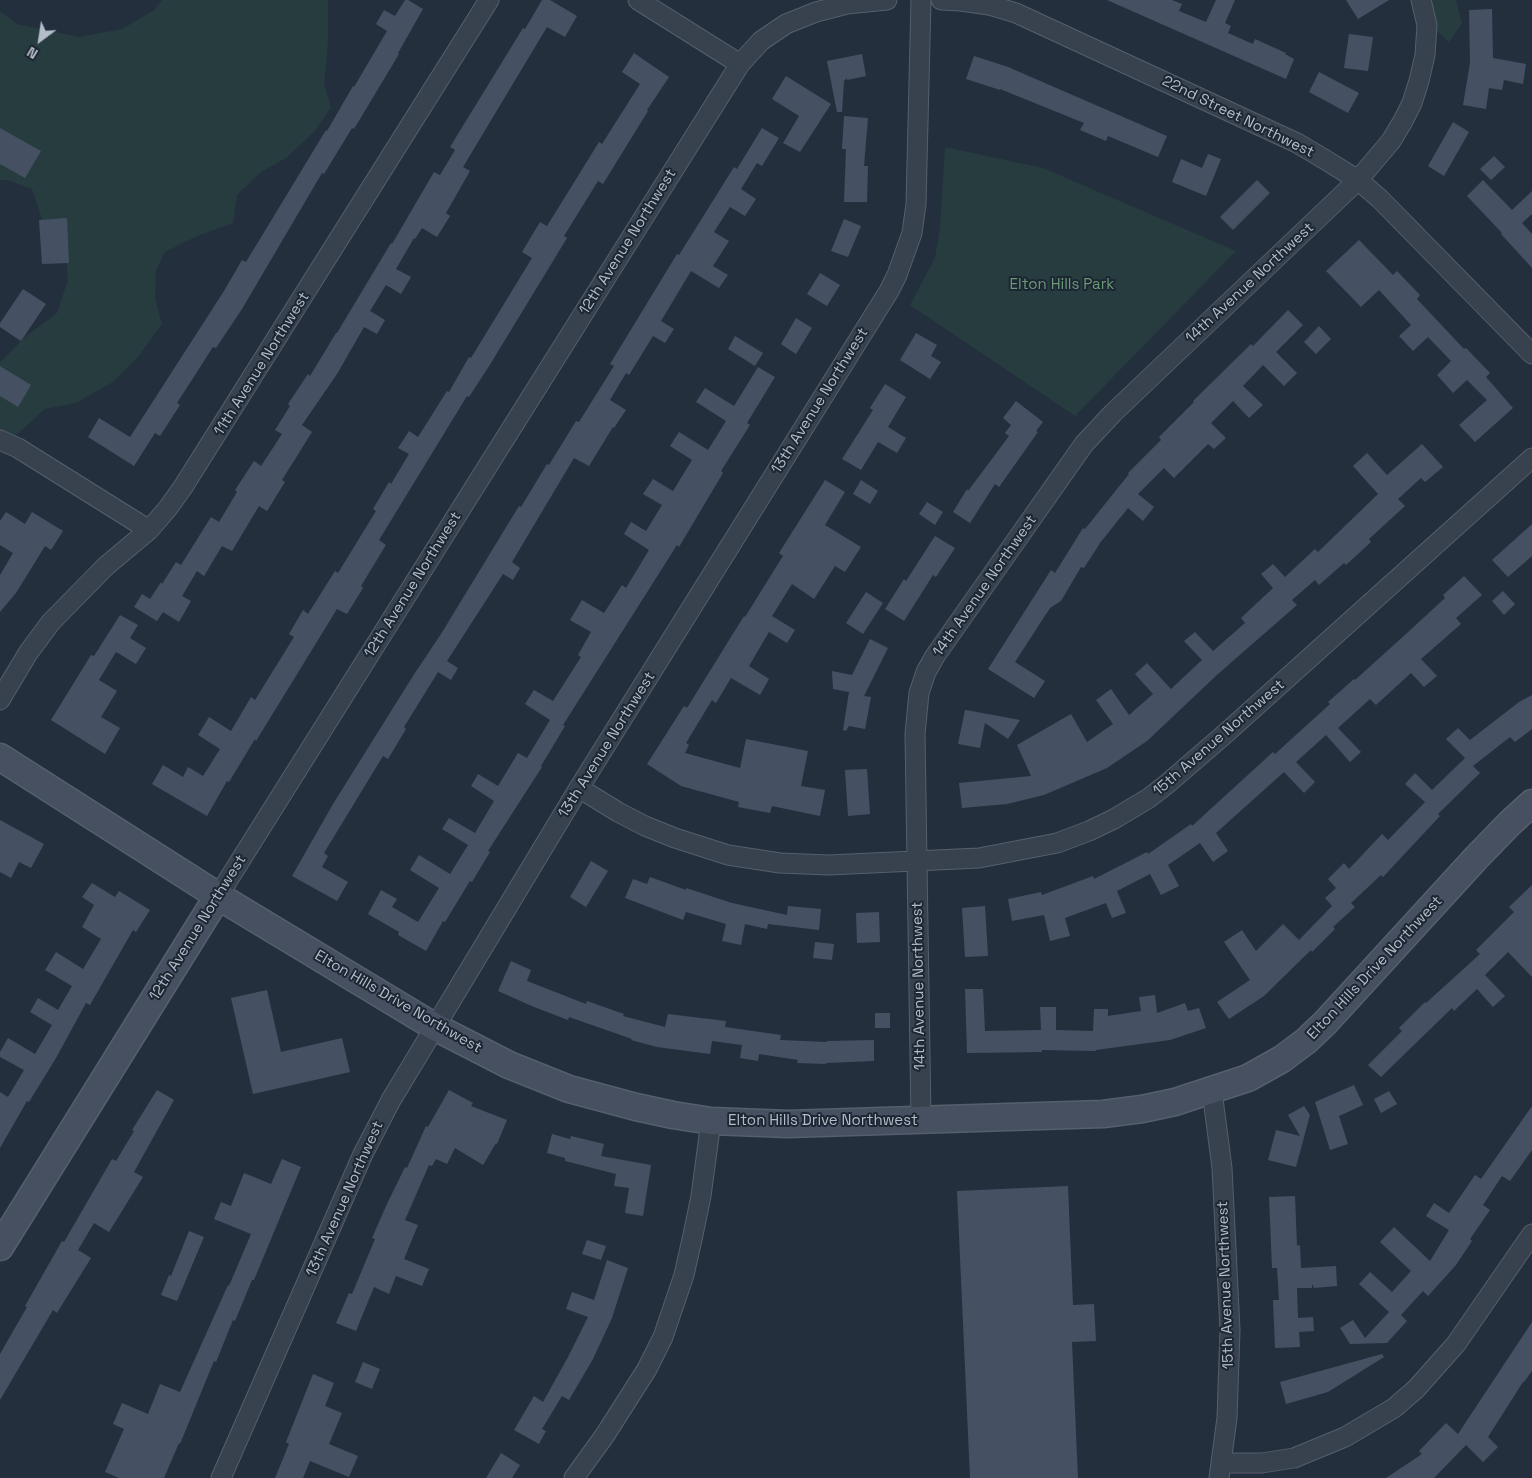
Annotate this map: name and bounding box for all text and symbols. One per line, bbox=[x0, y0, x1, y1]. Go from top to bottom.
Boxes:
north arrow bbox=[15, 15, 65, 65]
text: N bbox=[24, 43, 41, 63]
street label: 22nd Street Northwest bbox=[1159, 72, 1317, 162]
street label: 12th Avenue Northwest bbox=[576, 166, 680, 318]
street label: 14th Avenue Northwest bbox=[1182, 219, 1318, 347]
park label: Elton Hills Park bbox=[1010, 276, 1114, 294]
street label: 11th Avenue Northwest bbox=[210, 289, 314, 439]
street label: 13th Avenue Northwest bbox=[768, 325, 872, 477]
street label: 12th Avenue Northwest bbox=[361, 509, 465, 661]
street label: 14th Avenue Northwest bbox=[929, 512, 1041, 660]
street label: 13th Avenue Northwest bbox=[555, 669, 659, 821]
street label: 15th Avenue Northwest bbox=[1150, 676, 1288, 800]
street label: 12th Avenue Northwest bbox=[146, 852, 250, 1004]
street label: Elton Hills Drive Northwest bbox=[1304, 892, 1446, 1044]
street label: 14th Avenue Northwest bbox=[909, 901, 929, 1071]
street label: Elton Hills Drive Northwest bbox=[311, 947, 485, 1057]
street label: Elton Hills Drive Northwest bbox=[728, 1112, 918, 1130]
street label: 13th Avenue Northwest bbox=[303, 1118, 387, 1280]
street label: 15th Avenue Northwest bbox=[1214, 1201, 1238, 1369]

